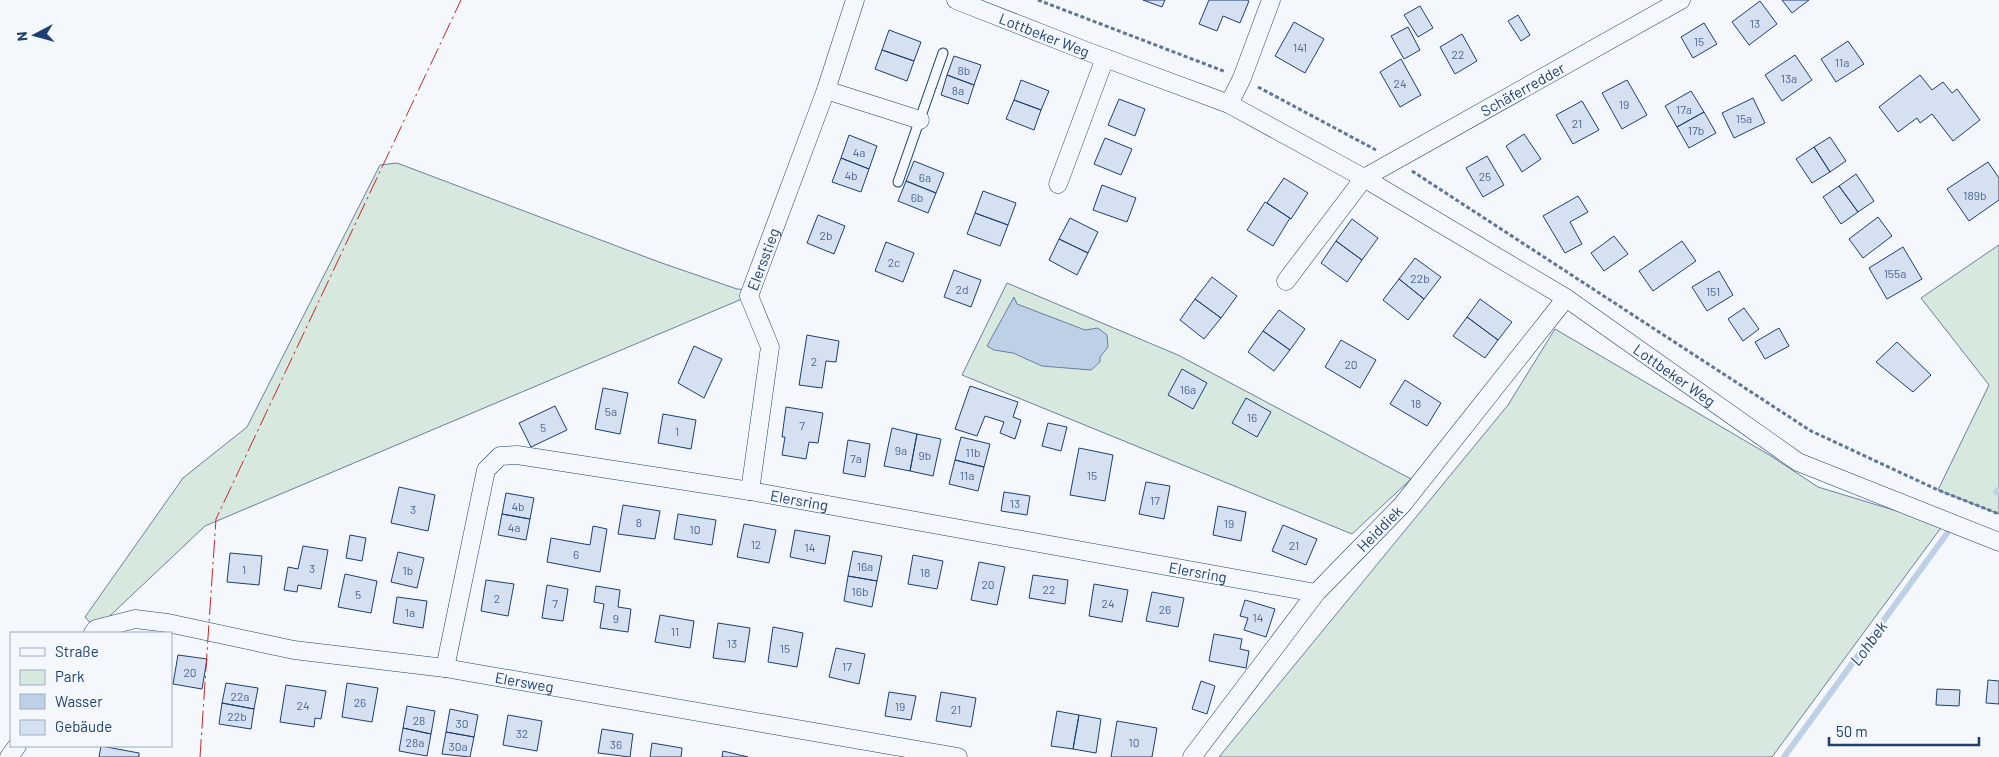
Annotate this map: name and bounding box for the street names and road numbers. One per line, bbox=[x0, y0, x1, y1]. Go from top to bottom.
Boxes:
street label: Lottbeker Weg bbox=[997, 9, 1092, 61]
street label: Schäferredder bbox=[1477, 58, 1568, 120]
street label: Elersstieg bbox=[743, 225, 783, 293]
street label: Lottbeker Weg bbox=[1630, 340, 1719, 410]
street label: Elersring bbox=[769, 486, 830, 514]
street label: Heiddiek bbox=[1353, 501, 1406, 555]
street label: Elersring bbox=[1168, 558, 1228, 586]
street label: Elersweg bbox=[494, 668, 555, 696]

